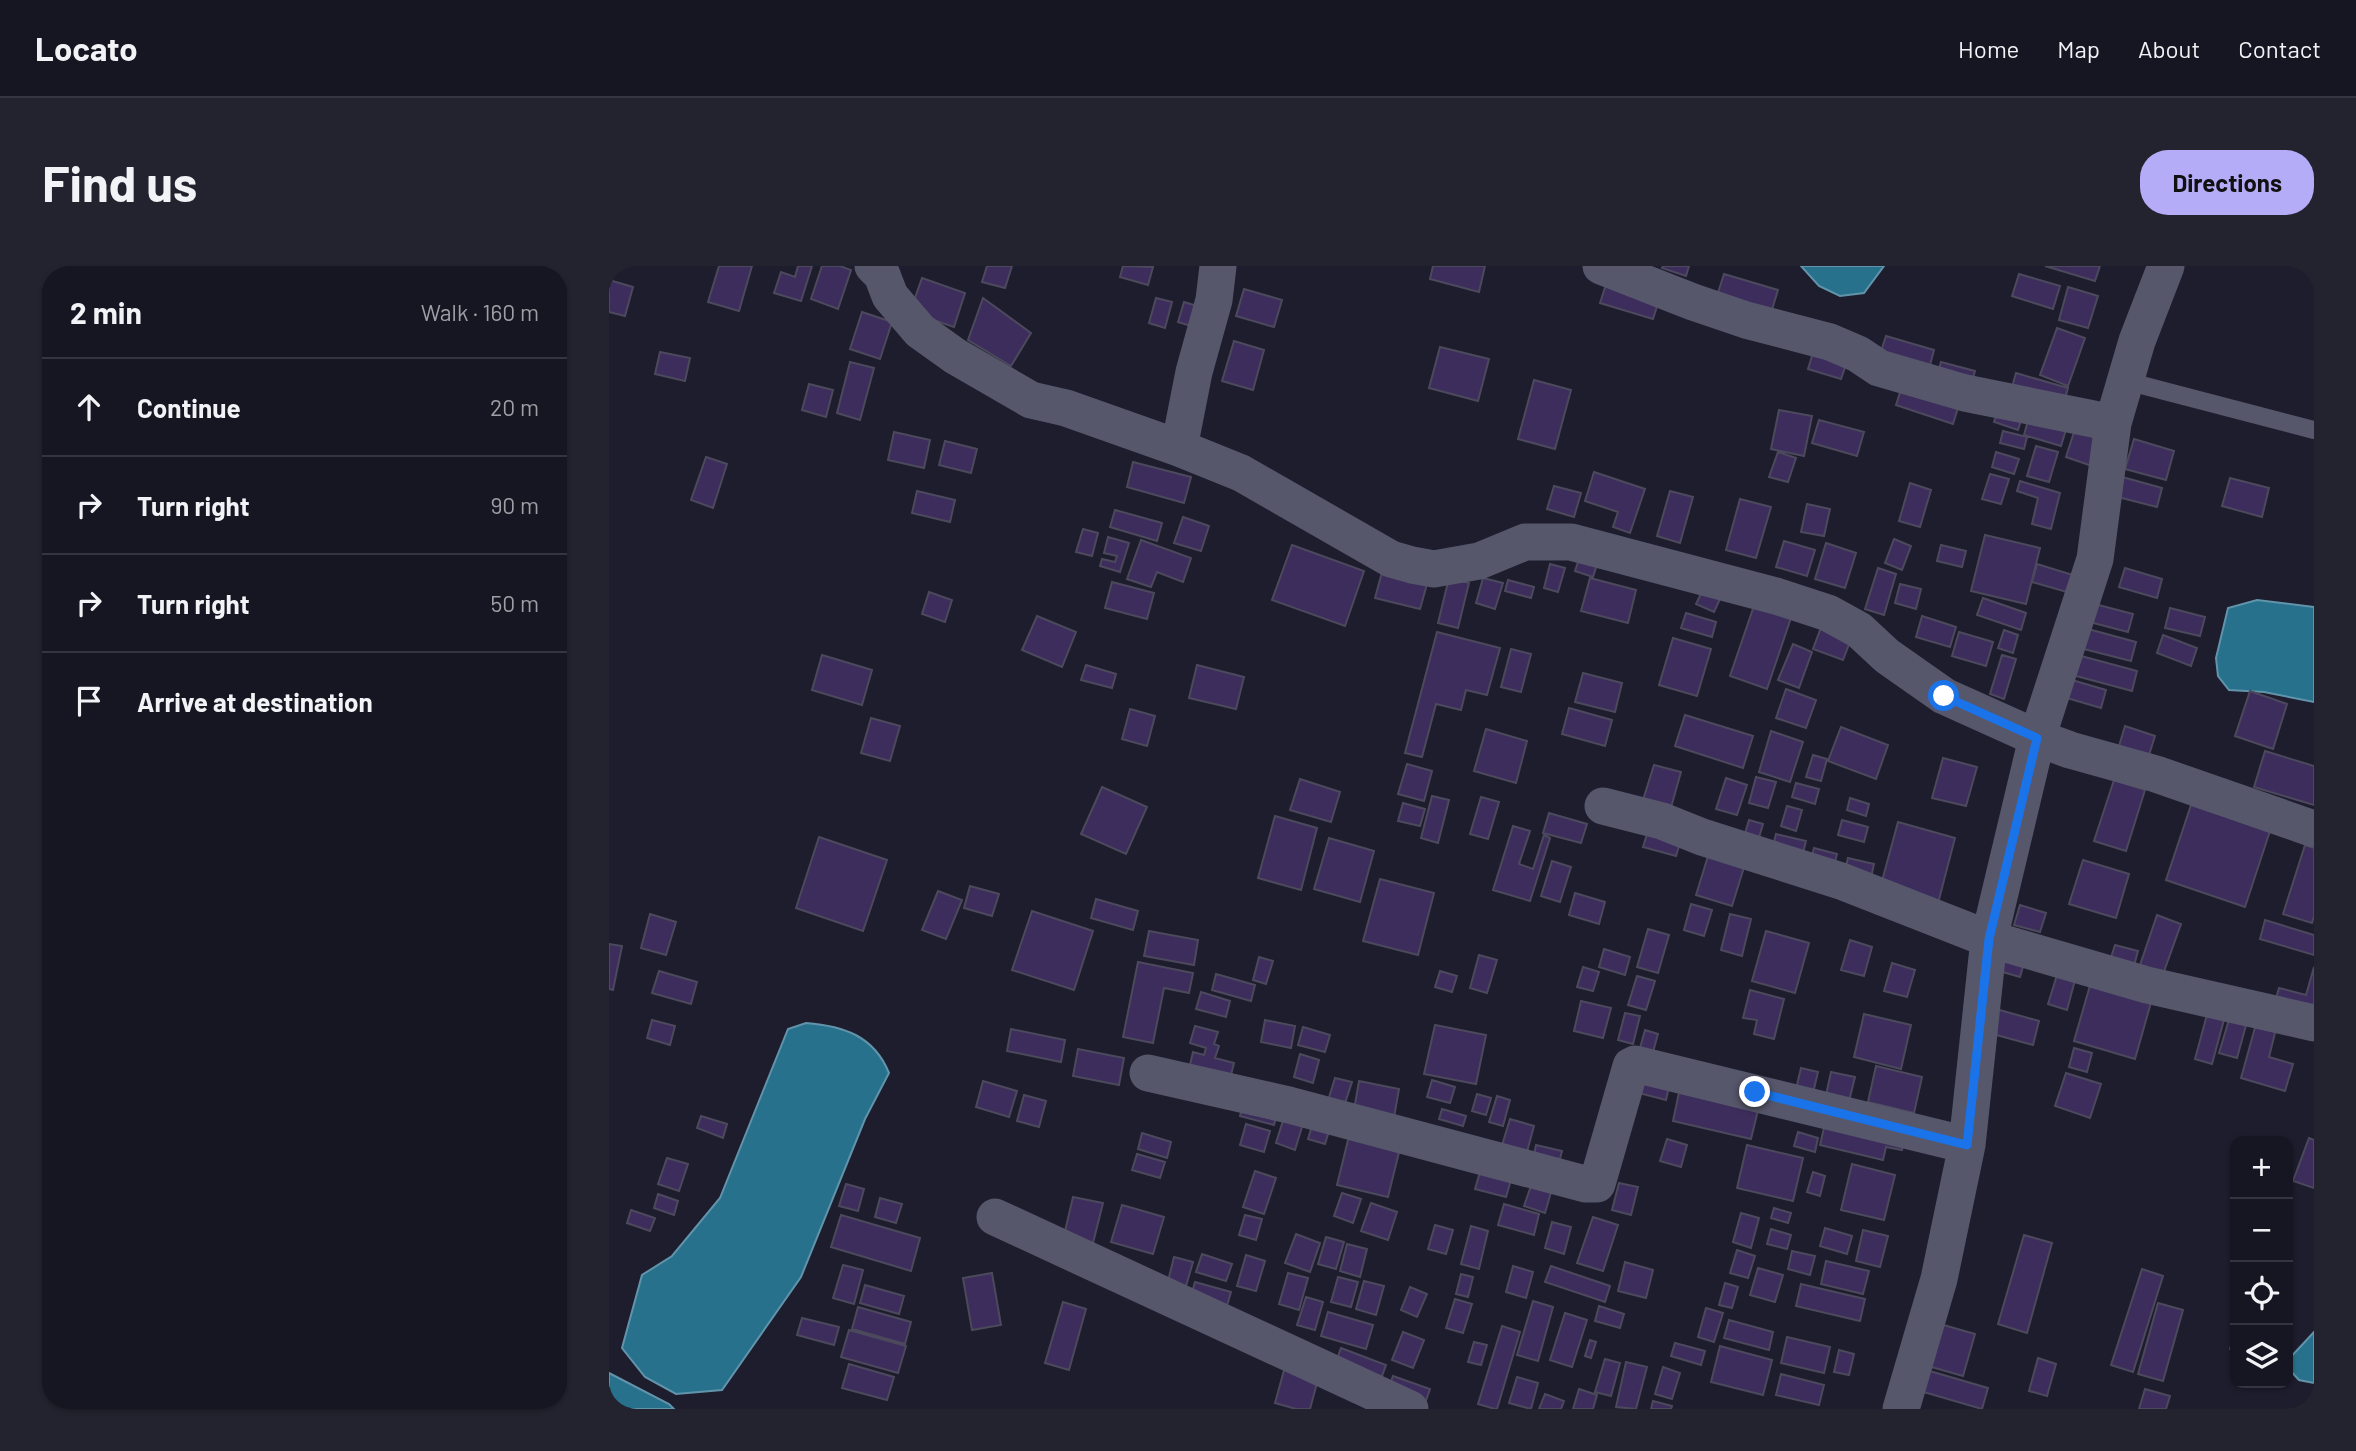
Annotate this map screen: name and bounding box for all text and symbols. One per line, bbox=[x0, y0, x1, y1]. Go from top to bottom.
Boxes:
text: Locato bbox=[35, 28, 138, 68]
text: Home bbox=[1958, 34, 2019, 63]
text: Map bbox=[2057, 34, 2100, 63]
text: About bbox=[2138, 34, 2200, 63]
text: Contact bbox=[2238, 34, 2321, 63]
button: Directions bbox=[2140, 150, 2314, 215]
text: Find us bbox=[42, 153, 197, 212]
text: 2 min bbox=[70, 294, 142, 330]
text: Walk · 160 m bbox=[421, 298, 539, 326]
icon: ahead bbox=[70, 388, 108, 426]
text: Continue bbox=[137, 392, 241, 423]
text: 20 m bbox=[490, 393, 539, 421]
icon: right bbox=[70, 486, 108, 524]
text: Turn right bbox=[137, 490, 250, 521]
text: 90 m bbox=[490, 491, 539, 519]
icon: right bbox=[70, 584, 108, 622]
text: Turn right bbox=[137, 588, 250, 619]
text: 50 m bbox=[491, 589, 539, 617]
route start bbox=[1928, 680, 1959, 711]
icon: arrive bbox=[70, 682, 108, 720]
text: Arrive at destination bbox=[137, 686, 373, 717]
route end bbox=[1739, 1076, 1770, 1107]
map controls bbox=[2230, 1136, 2293, 1388]
button: + bbox=[2230, 1136, 2293, 1199]
button: − bbox=[2230, 1199, 2293, 1262]
button: locate bbox=[2230, 1262, 2293, 1325]
button: layers bbox=[2230, 1325, 2293, 1388]

